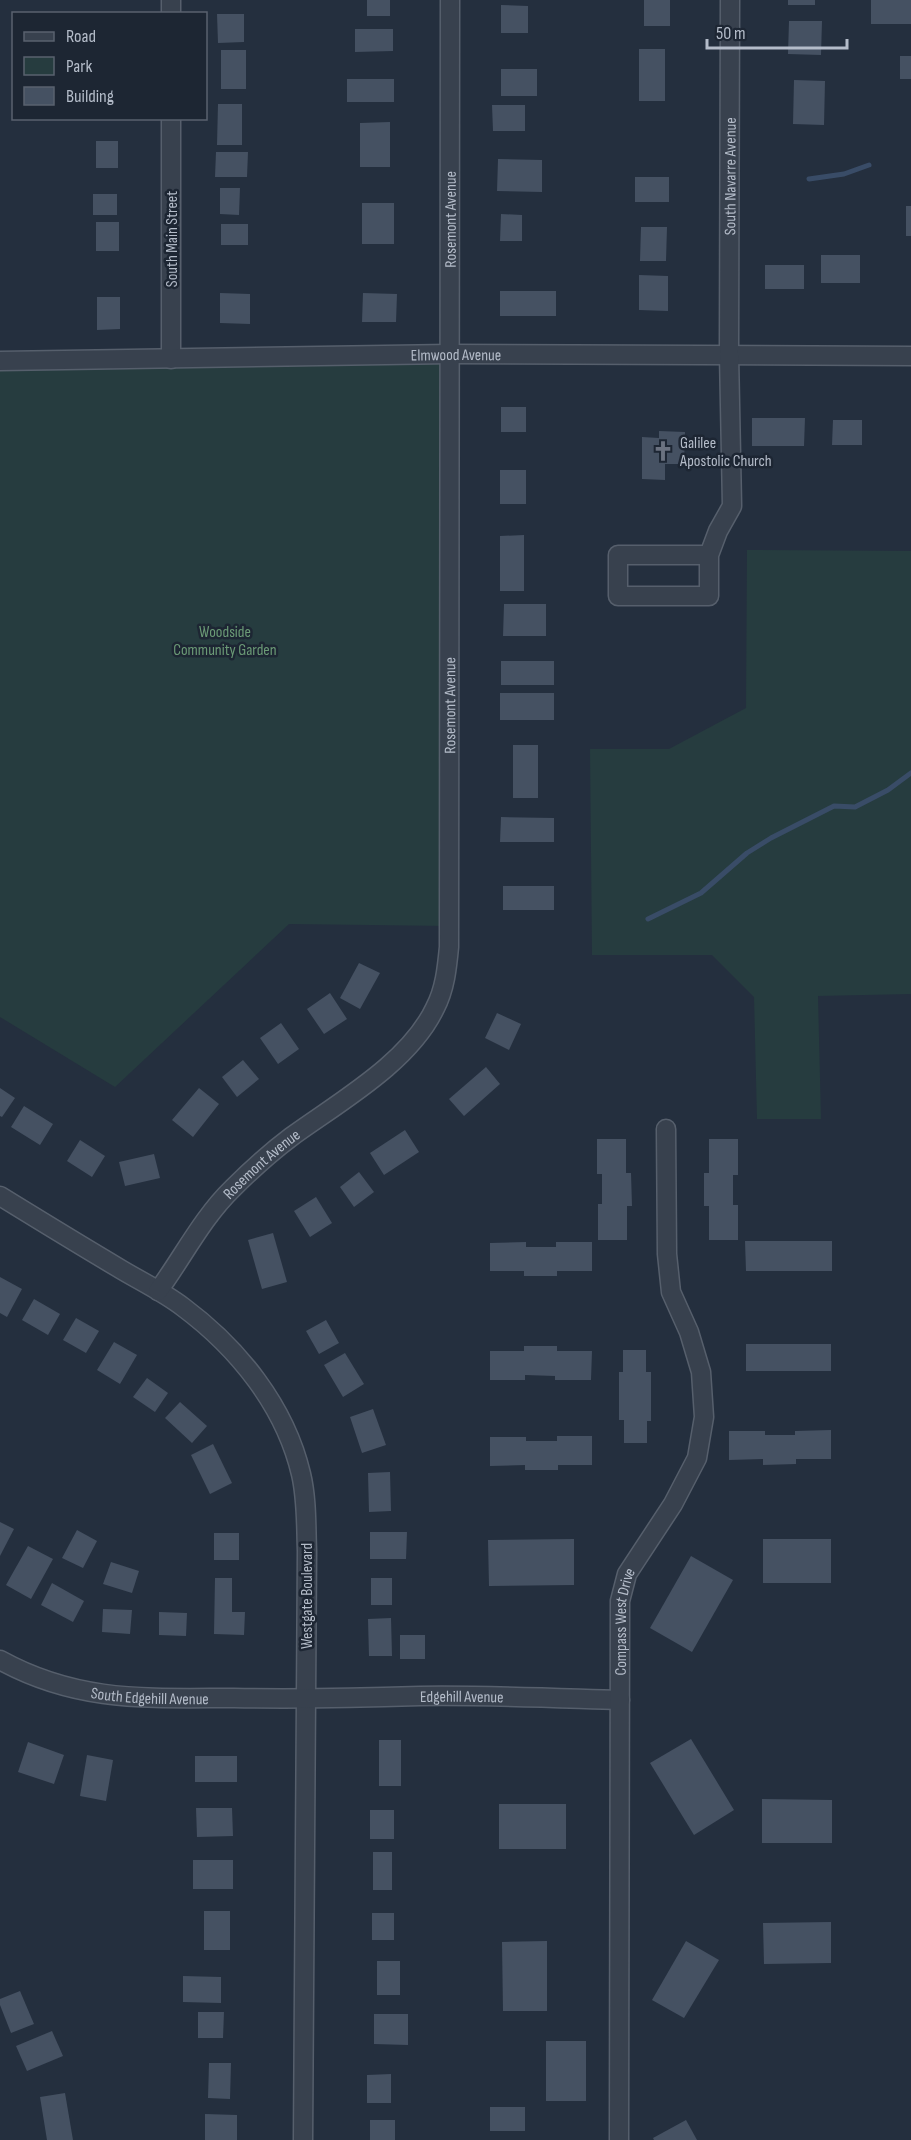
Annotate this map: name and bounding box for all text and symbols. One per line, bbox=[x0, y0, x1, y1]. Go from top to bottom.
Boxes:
legend bbox=[12, 12, 207, 120]
scale bar bbox=[707, 12, 846, 50]
text: 50 m bbox=[716, 23, 746, 44]
text: Road bbox=[66, 26, 96, 47]
text: Park bbox=[66, 56, 92, 77]
text: Building bbox=[66, 86, 114, 107]
street label: South Navarre Avenue bbox=[721, 117, 741, 235]
street label: Rosemont Avenue bbox=[442, 171, 461, 268]
street label: South Main Street bbox=[163, 191, 182, 287]
street label: Elmwood Avenue bbox=[411, 346, 501, 366]
place label: Galilee Apostolic Church bbox=[679, 434, 772, 471]
church icon: Galilee Apostolic Church bbox=[651, 439, 675, 463]
park label: Woodside Community Garden bbox=[173, 623, 277, 660]
street label: Rosemont Avenue bbox=[441, 657, 460, 754]
street label: Rosemont Avenue bbox=[220, 1126, 304, 1203]
street label: Westgate Boulevard bbox=[298, 1543, 317, 1649]
street label: Compass West Drive bbox=[612, 1564, 640, 1675]
street label: South Edgehill Avenue bbox=[89, 1684, 209, 1709]
street label: Edgehill Avenue bbox=[420, 1688, 504, 1707]

